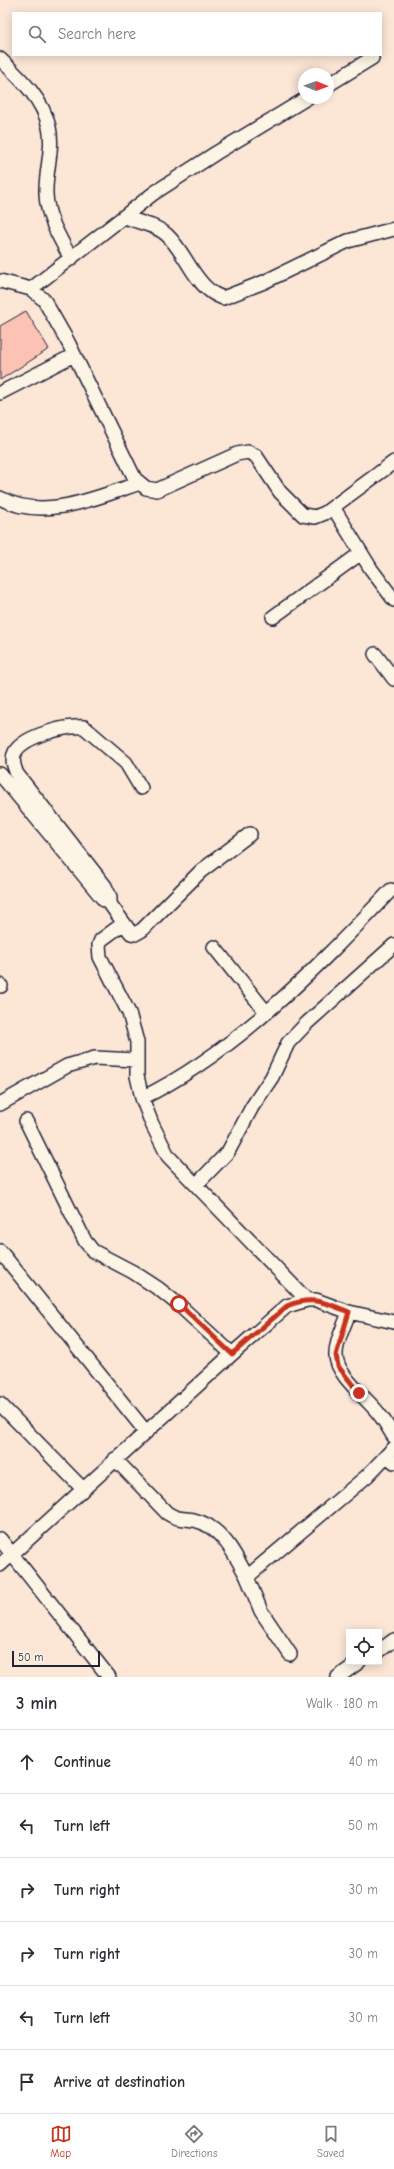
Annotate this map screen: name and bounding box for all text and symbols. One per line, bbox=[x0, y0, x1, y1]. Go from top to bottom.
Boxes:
search box bbox=[12, 12, 382, 56]
icon: search bbox=[26, 23, 48, 45]
text: Search here bbox=[58, 25, 136, 43]
north arrow bbox=[298, 68, 334, 104]
route start bbox=[170, 1295, 188, 1313]
route end bbox=[350, 1384, 368, 1402]
map controls bbox=[346, 1629, 382, 1665]
button: locate bbox=[346, 1629, 382, 1665]
scale bar bbox=[12, 1649, 100, 1668]
text: 50 m bbox=[18, 1651, 43, 1664]
text: 3 min bbox=[16, 1694, 57, 1713]
text: Walk · 180 m bbox=[306, 1696, 378, 1711]
icon: ahead bbox=[16, 1751, 38, 1773]
text: Continue bbox=[54, 1753, 111, 1771]
text: 40 m bbox=[349, 1754, 378, 1769]
icon: left bbox=[16, 1815, 38, 1837]
text: Turn left bbox=[54, 1817, 110, 1835]
text: 50 m bbox=[348, 1818, 378, 1833]
icon: right bbox=[16, 1879, 38, 1901]
text: Turn right bbox=[54, 1881, 120, 1899]
text: 30 m bbox=[348, 1882, 378, 1897]
icon: right bbox=[16, 1943, 38, 1965]
text: Turn right bbox=[54, 1945, 120, 1963]
text: 30 m bbox=[348, 1946, 378, 1961]
icon: left bbox=[16, 2007, 38, 2029]
text: Turn left bbox=[54, 2009, 110, 2027]
text: 30 m bbox=[348, 2010, 378, 2025]
icon: arrive bbox=[16, 2071, 38, 2093]
text: Arrive at destination bbox=[54, 2073, 185, 2091]
tab: Map bbox=[50, 2123, 72, 2160]
tab: Directions bbox=[171, 2123, 218, 2160]
tab: Saved bbox=[317, 2123, 344, 2160]

